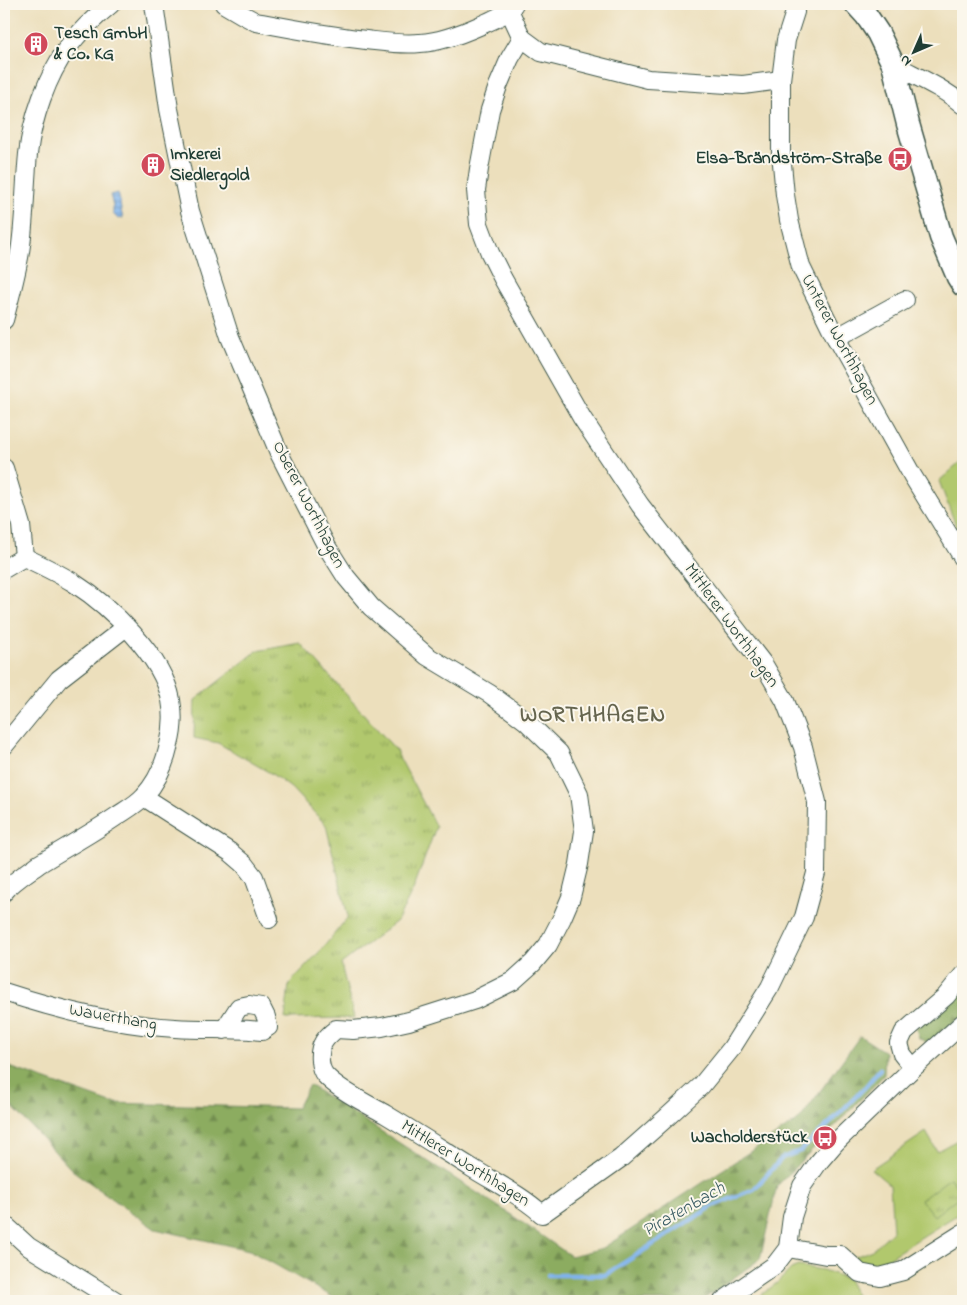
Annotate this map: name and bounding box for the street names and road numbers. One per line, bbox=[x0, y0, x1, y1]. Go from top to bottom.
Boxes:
street label: Unterer Worthhagen bbox=[793, 270, 885, 411]
street label: Oberer Worthhagen bbox=[264, 437, 351, 574]
street label: Mittlerer Worthhagen bbox=[676, 559, 785, 694]
street label: Wauerthang bbox=[67, 997, 159, 1040]
street label: Mittlerer Worthhagen bbox=[395, 1114, 535, 1215]

